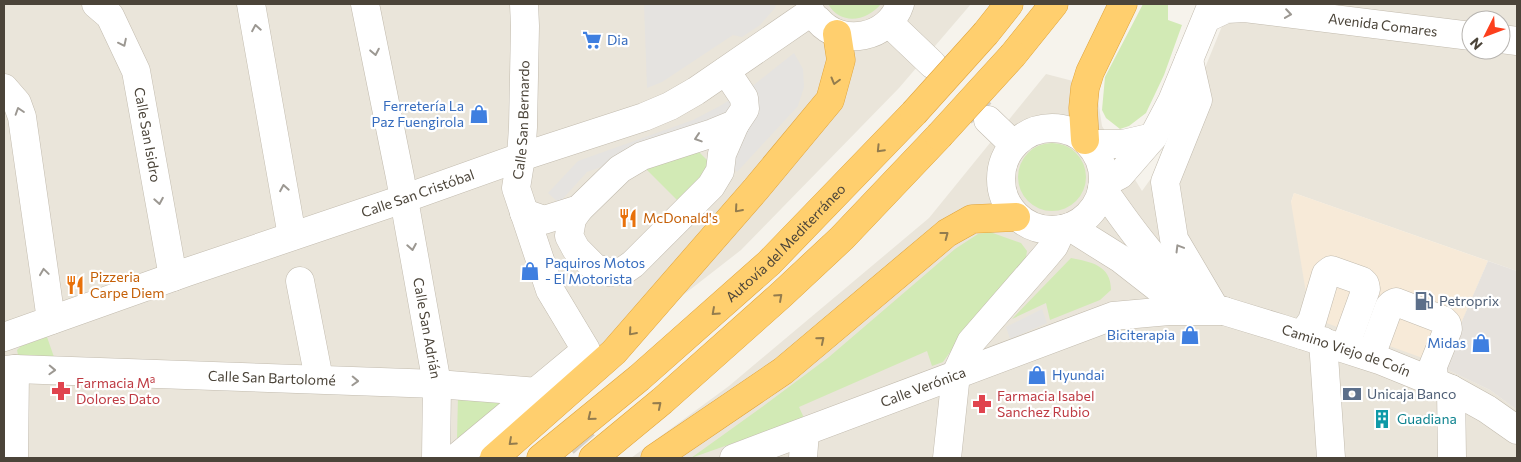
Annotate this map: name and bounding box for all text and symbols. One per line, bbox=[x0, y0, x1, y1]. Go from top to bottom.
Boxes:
one-way arrow bbox=[1285, 8, 1293, 19]
street label: Avenida Comares bbox=[1327, 9, 1439, 40]
north arrow bbox=[1461, 10, 1511, 60]
one-way arrow bbox=[252, 24, 262, 33]
supermarket icon: Dia bbox=[581, 29, 603, 51]
place label: Dia bbox=[607, 31, 628, 48]
text: N bbox=[1466, 34, 1486, 54]
one-way arrow bbox=[117, 38, 127, 47]
one-way arrow bbox=[369, 47, 380, 56]
street label: Calle San Bernardo bbox=[508, 60, 532, 181]
one-way arrow bbox=[831, 77, 841, 85]
street label: Calle San Isidro bbox=[131, 86, 165, 183]
place label: Ferretería La Paz Fuengirola bbox=[371, 97, 464, 130]
shop icon: Ferretería La Paz Fuengirola bbox=[468, 103, 490, 125]
one-way arrow bbox=[15, 108, 25, 116]
one-way arrow bbox=[694, 133, 703, 143]
one-way arrow bbox=[877, 143, 886, 152]
street label: Calle San Cristóbal bbox=[359, 165, 476, 221]
street label: Autovía del Mediterráneo bbox=[722, 180, 849, 305]
one-way arrow bbox=[279, 184, 289, 193]
one-way arrow bbox=[154, 196, 164, 205]
one-way arrow bbox=[735, 204, 744, 213]
restaurant icon: McDonald's bbox=[617, 207, 639, 229]
place label: McDonald's bbox=[643, 209, 718, 226]
one-way arrow bbox=[939, 233, 948, 241]
one-way arrow bbox=[407, 243, 417, 251]
one-way arrow bbox=[1176, 244, 1186, 253]
place label: Paquiros Motos - El Motorista bbox=[545, 254, 645, 287]
shop icon: Paquiros Motos - El Motorista bbox=[519, 260, 541, 282]
one-way arrow bbox=[39, 268, 50, 276]
place label: Pizzeria Carpe Diem bbox=[90, 268, 164, 301]
restaurant icon: Pizzeria Carpe Diem bbox=[64, 274, 86, 296]
street label: Calle San Adrián bbox=[410, 276, 445, 380]
fuel station icon: Petroprix bbox=[1413, 290, 1435, 312]
place label: Petroprix bbox=[1439, 292, 1500, 309]
one-way arrow bbox=[773, 294, 782, 303]
one-way arrow bbox=[711, 306, 720, 315]
street label: Camino Viejo de Coín bbox=[1280, 320, 1413, 380]
shop icon: Biciterapia bbox=[1179, 324, 1201, 346]
place label: Biciterapia bbox=[1107, 326, 1175, 343]
one-way arrow bbox=[628, 327, 637, 336]
shop icon: Midas bbox=[1470, 332, 1492, 354]
place label: Midas bbox=[1427, 334, 1466, 351]
one-way arrow bbox=[815, 336, 824, 345]
street label: Calle Verónica bbox=[878, 363, 968, 410]
shop icon: Hyundai bbox=[1026, 364, 1048, 386]
one-way arrow bbox=[49, 365, 57, 375]
place label: Hyundai bbox=[1052, 366, 1105, 383]
street label: Calle San Bartolomé bbox=[208, 367, 336, 388]
place label: Farmacia Mª Dolores Dato bbox=[76, 374, 160, 407]
one-way arrow bbox=[351, 375, 359, 386]
pharmacy icon: Farmacia Mª Dolores Dato bbox=[50, 380, 72, 402]
bank icon: Unicaja Banco bbox=[1341, 383, 1363, 405]
place label: Unicaja Banco bbox=[1367, 385, 1456, 402]
place label: Farmacia Isabel Sanchez Rubio bbox=[997, 387, 1095, 420]
pharmacy icon: Farmacia Isabel Sanchez Rubio bbox=[971, 393, 993, 415]
one-way arrow bbox=[652, 402, 661, 411]
building icon: Guadiana bbox=[1371, 408, 1393, 430]
place label: Guadiana bbox=[1397, 410, 1457, 427]
one-way arrow bbox=[588, 412, 597, 421]
one-way arrow bbox=[509, 437, 518, 446]

